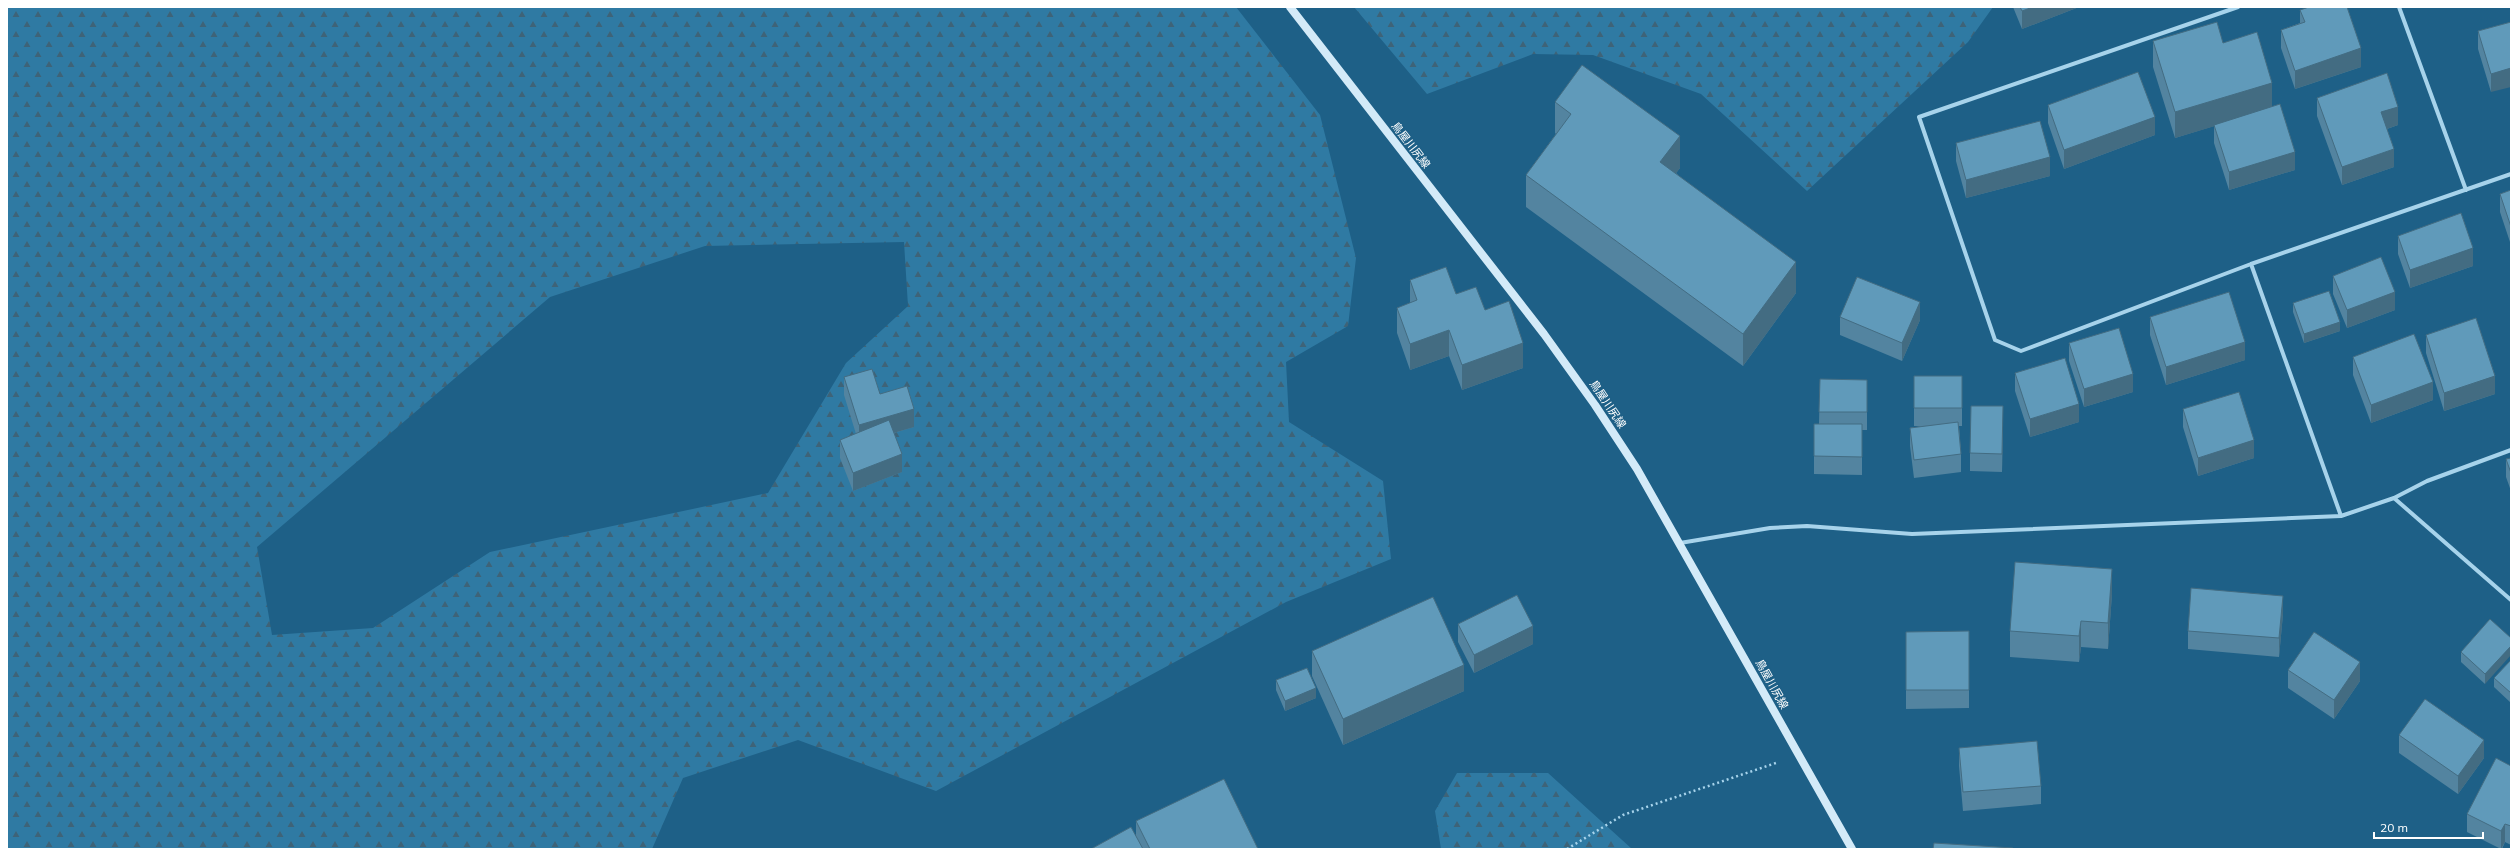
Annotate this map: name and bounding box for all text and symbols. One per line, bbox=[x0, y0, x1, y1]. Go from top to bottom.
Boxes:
street label: 鳥屋川尻線 bbox=[1389, 119, 1433, 171]
street label: 鳥屋川尻線 bbox=[1587, 377, 1629, 431]
street label: 鳥屋川尻線 bbox=[1753, 657, 1791, 711]
scale bar bbox=[2374, 814, 2483, 840]
text: 20 m bbox=[2380, 820, 2408, 835]

